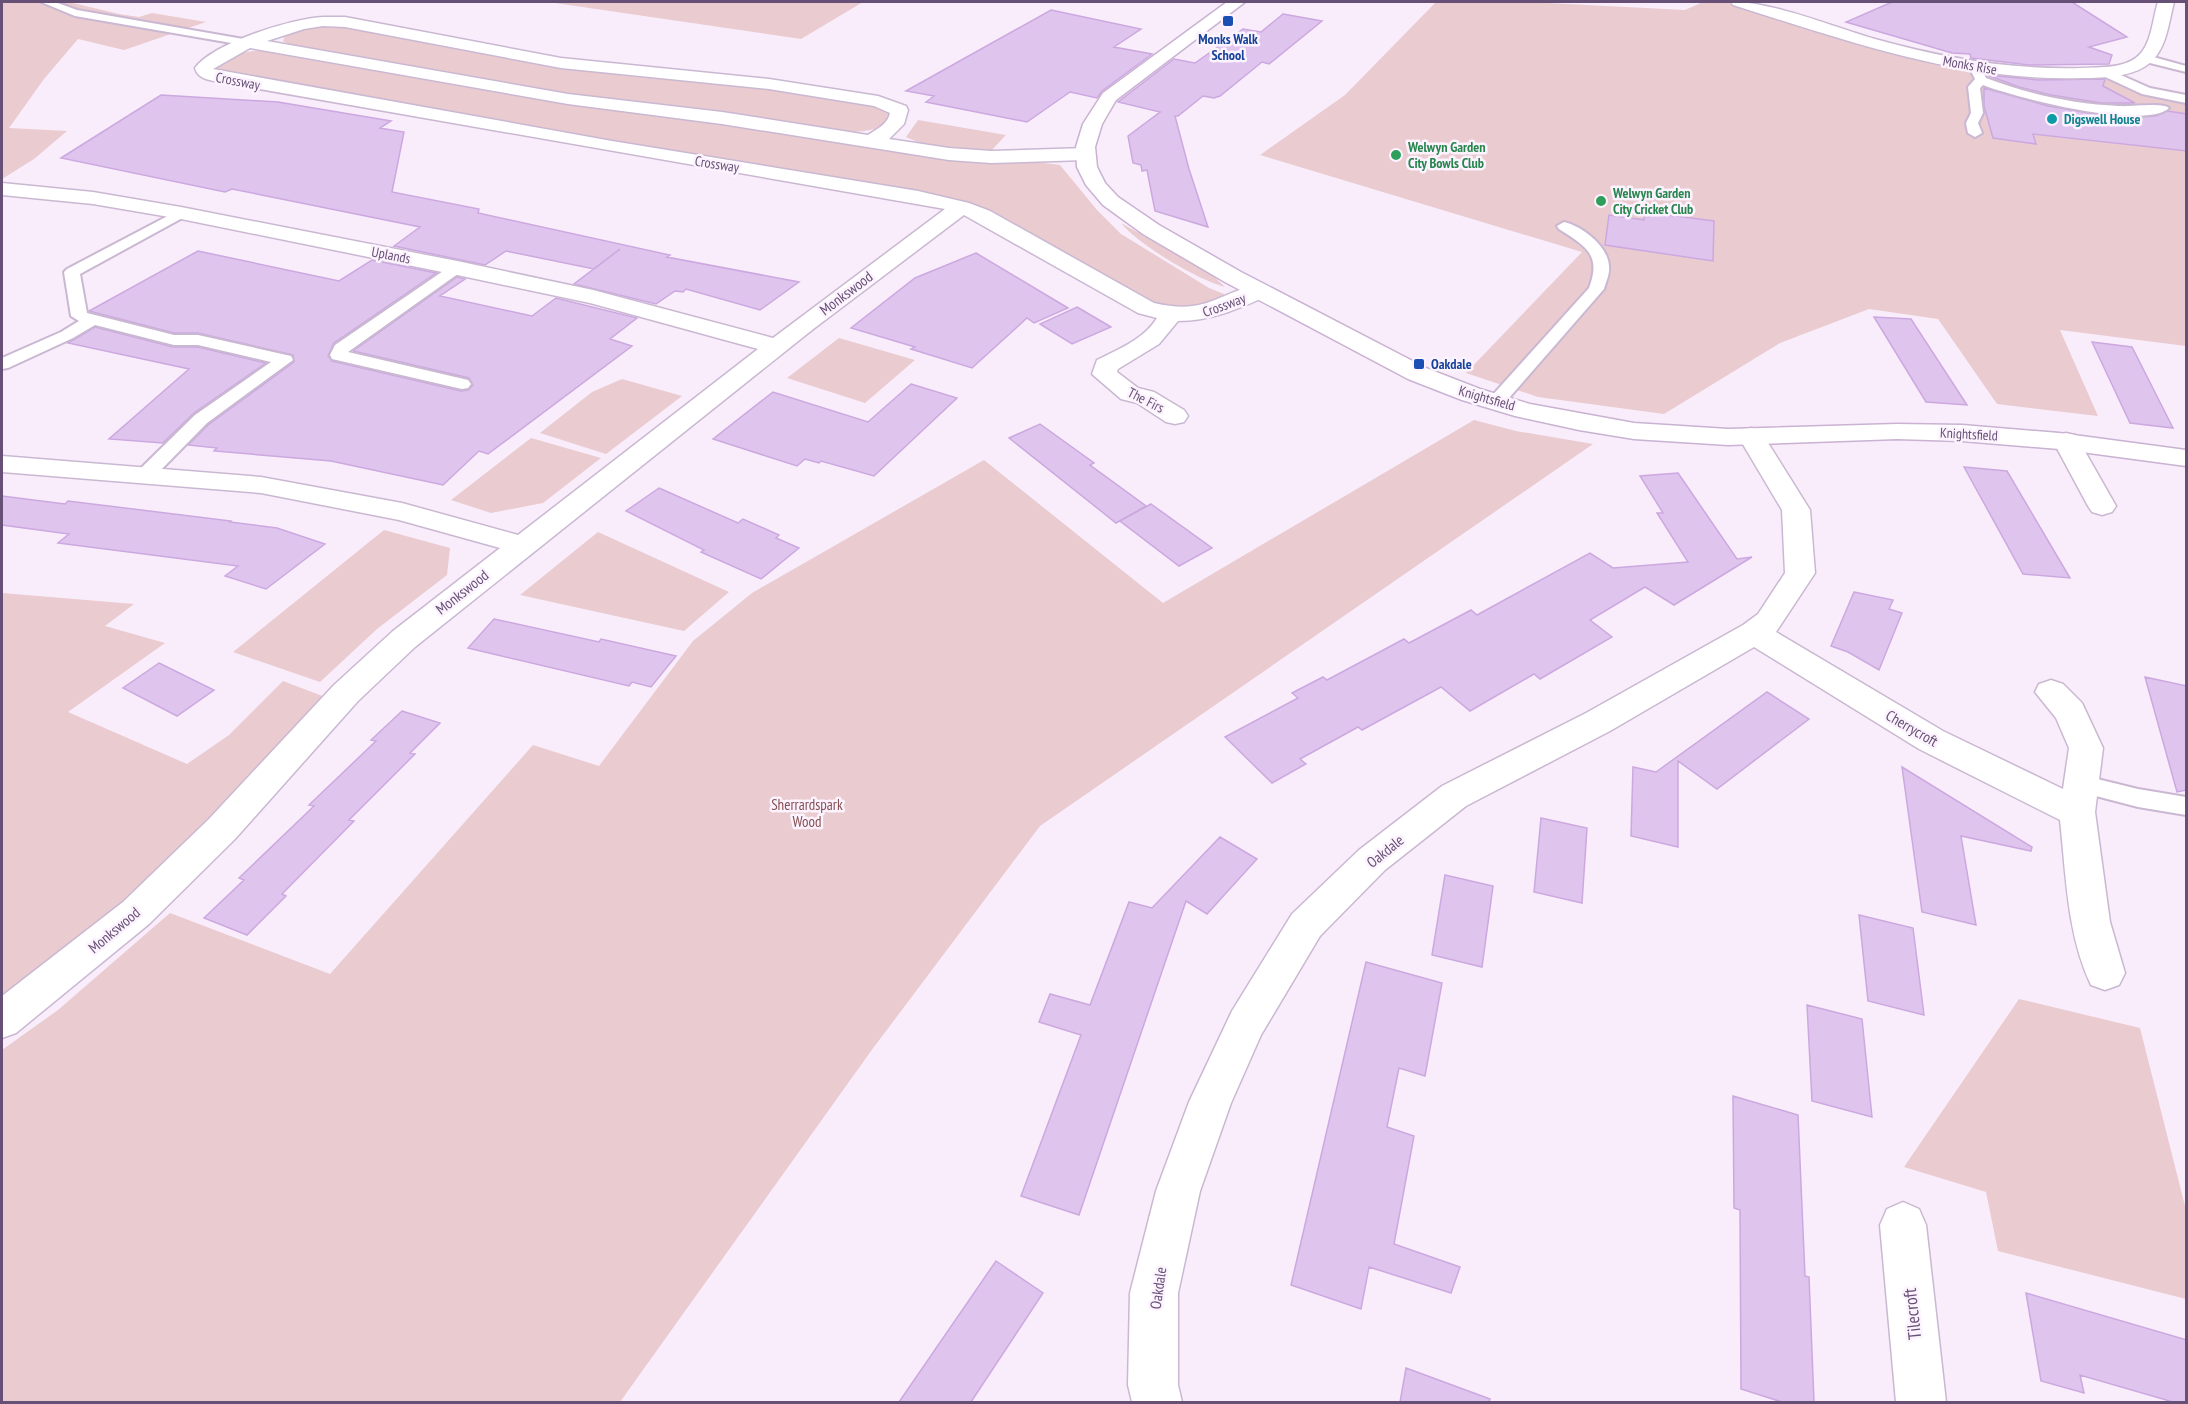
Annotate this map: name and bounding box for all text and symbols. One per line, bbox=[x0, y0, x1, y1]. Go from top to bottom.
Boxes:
marker: Monks Walk School bbox=[1221, 14, 1235, 28]
place label: Monks Walk School bbox=[1198, 30, 1258, 64]
street label: Monks Rise bbox=[1942, 51, 1999, 79]
street label: Crossway bbox=[214, 68, 262, 94]
place label: Digswell House bbox=[2064, 110, 2140, 128]
marker: Digswell House bbox=[2045, 112, 2059, 126]
place label: Welwyn Garden City Bowls Club bbox=[1407, 138, 1486, 172]
marker: Welwyn Garden City Bowls Club bbox=[1389, 148, 1403, 162]
street label: Crossway bbox=[694, 152, 741, 177]
place label: Welwyn Garden City Cricket Club bbox=[1612, 184, 1693, 218]
marker: Welwyn Garden City Cricket Club bbox=[1594, 194, 1608, 208]
street label: Uplands bbox=[370, 242, 412, 268]
street label: Monkswood bbox=[816, 267, 876, 319]
street label: Crossway bbox=[1200, 289, 1249, 321]
place label: Oakdale bbox=[1431, 355, 1472, 373]
marker: Oakdale bbox=[1412, 357, 1426, 371]
street label: Knightsfield bbox=[1457, 381, 1517, 415]
street label: The Firs bbox=[1125, 383, 1167, 417]
street label: Knightsfield bbox=[1940, 423, 1998, 445]
street label: Monkswood bbox=[432, 566, 492, 618]
street label: Cherrycroft bbox=[1883, 705, 1941, 751]
park label: Sherrardspark Wood bbox=[771, 795, 843, 831]
street label: Oakdale bbox=[1363, 830, 1407, 872]
street label: Monkswood bbox=[84, 903, 144, 957]
street label: Oakdale bbox=[1146, 1266, 1170, 1310]
street label: Tilecroft bbox=[1898, 1287, 1926, 1341]

